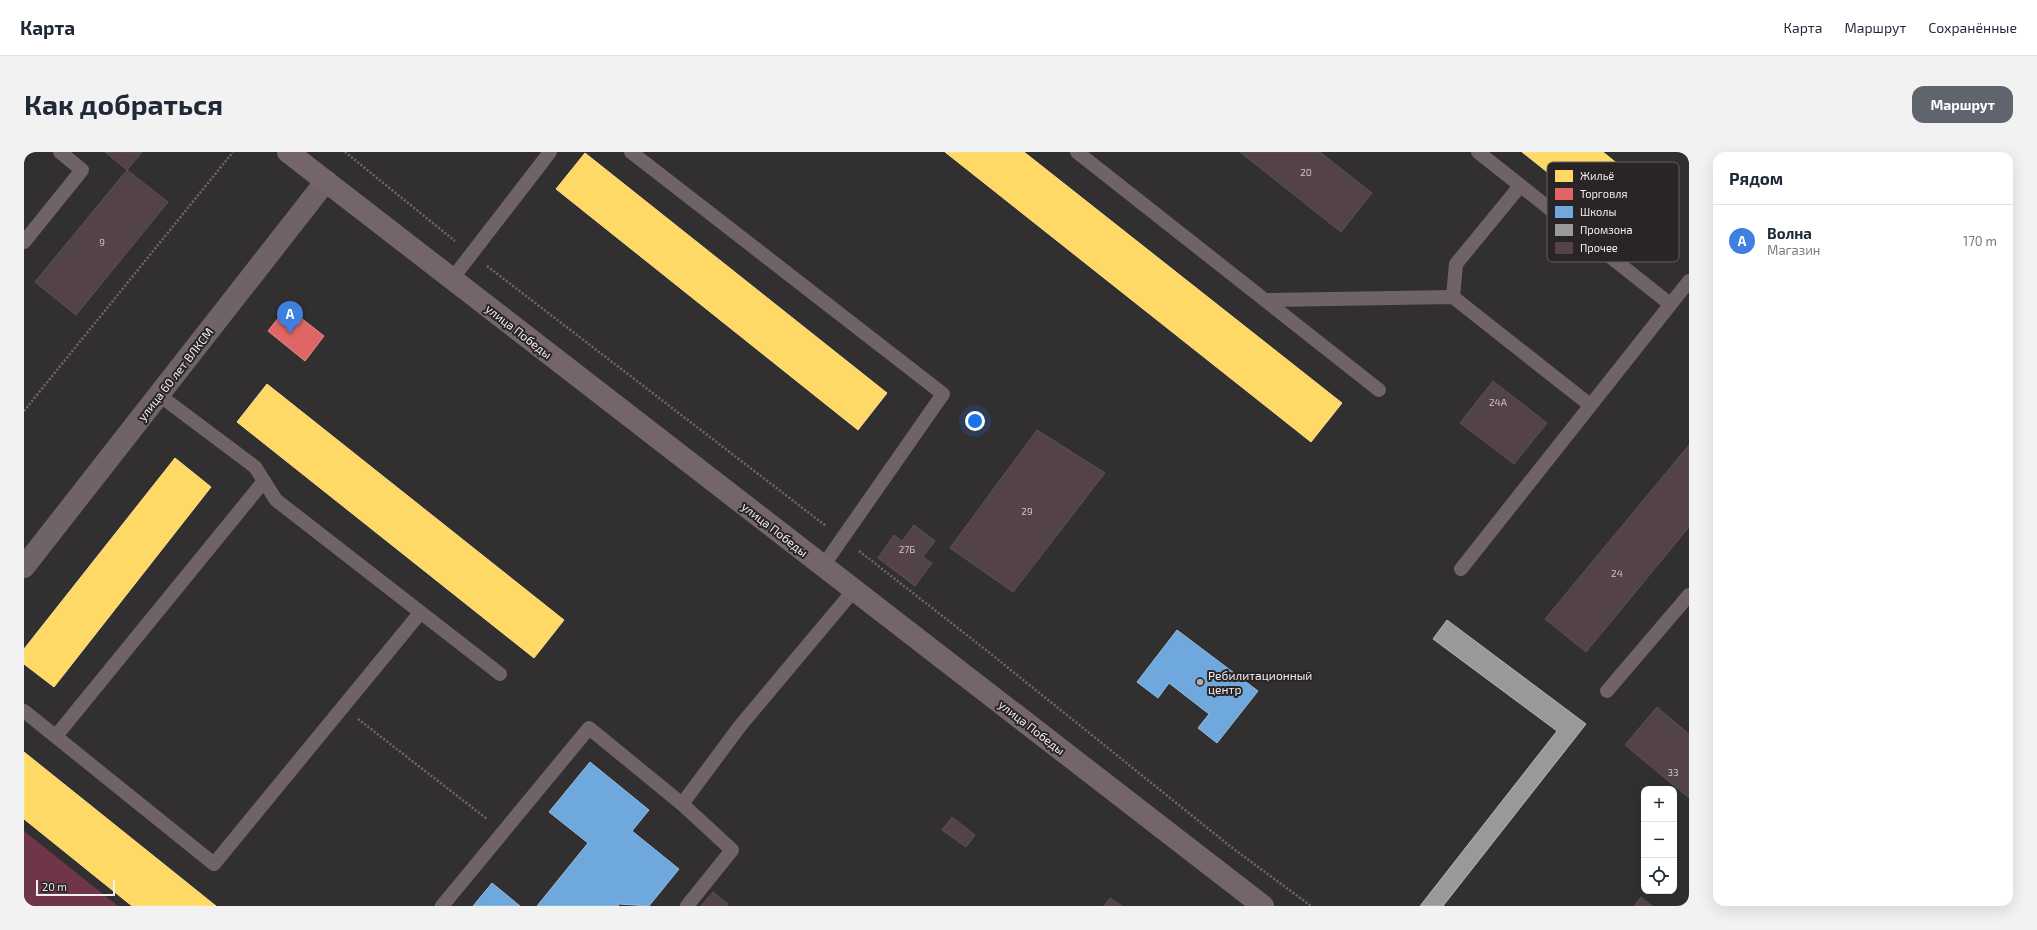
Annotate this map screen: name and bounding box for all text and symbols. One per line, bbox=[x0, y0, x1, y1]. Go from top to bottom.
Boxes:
text: Карта bbox=[20, 16, 75, 39]
text: Карта bbox=[1784, 19, 1822, 36]
text: Маршрут bbox=[1844, 19, 1906, 36]
text: Сохранённые bbox=[1928, 19, 2017, 36]
button: Маршрут bbox=[1912, 86, 2013, 123]
text: Как добраться bbox=[24, 87, 223, 121]
legend bbox=[1547, 162, 1679, 262]
house number: 20 bbox=[1300, 166, 1312, 178]
text: Рядом bbox=[1729, 168, 1783, 188]
text: Жильё bbox=[1580, 169, 1614, 182]
text: Торговля bbox=[1580, 187, 1627, 200]
text: Школы bbox=[1580, 205, 1616, 218]
text: Промзона bbox=[1580, 223, 1632, 236]
text: Волна bbox=[1767, 224, 1812, 242]
text: A bbox=[1738, 233, 1746, 249]
text: 170 m bbox=[1963, 233, 1997, 249]
house number: 9 bbox=[99, 236, 105, 248]
text: Прочее bbox=[1580, 241, 1618, 254]
text: Магазин bbox=[1767, 242, 1820, 258]
pin: A bbox=[277, 301, 303, 334]
street label: улица Победы bbox=[483, 301, 555, 362]
street label: улица 60 лет ВЛКСМ bbox=[134, 325, 216, 424]
house number: 24А bbox=[1489, 396, 1508, 408]
your location bbox=[965, 411, 985, 431]
street label: улица Победы bbox=[739, 499, 811, 560]
house number: 29 bbox=[1021, 505, 1033, 517]
house number: 27Б bbox=[899, 543, 915, 555]
house number: 24 bbox=[1611, 567, 1623, 579]
place label: Ребилитационный центр bbox=[1208, 668, 1312, 696]
marker: Ребилитационный центр bbox=[1195, 677, 1205, 687]
street label: улица Победы bbox=[996, 697, 1068, 758]
house number: 33 bbox=[1667, 766, 1679, 778]
map controls bbox=[1641, 786, 1677, 894]
button: + bbox=[1641, 786, 1677, 822]
button: − bbox=[1641, 822, 1677, 858]
button: locate bbox=[1641, 858, 1677, 894]
scale bar bbox=[36, 878, 115, 897]
text: 20 m bbox=[42, 880, 67, 893]

